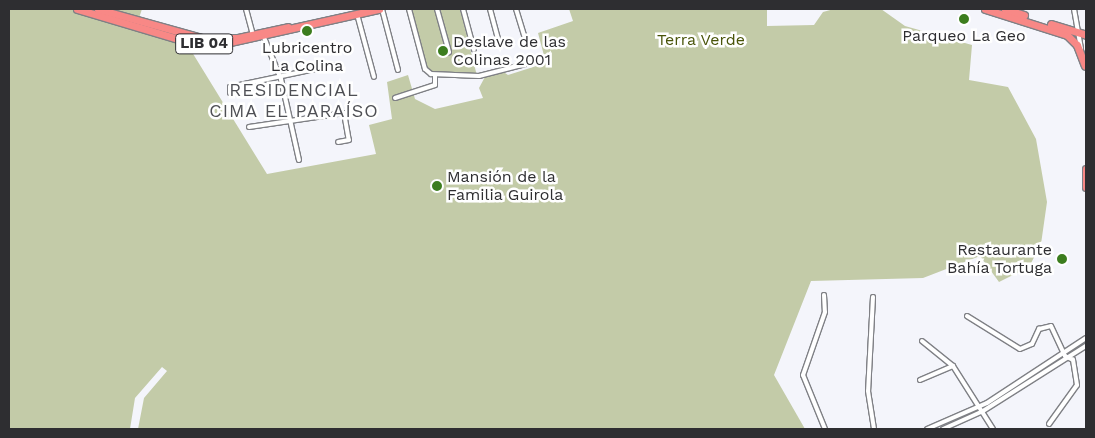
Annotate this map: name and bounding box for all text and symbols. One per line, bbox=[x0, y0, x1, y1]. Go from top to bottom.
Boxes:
marker: Parqueo La Geo bbox=[958, 13, 970, 25]
marker: Lubricentro La Colina bbox=[301, 25, 313, 37]
place label: Parqueo La Geo bbox=[902, 26, 1026, 46]
park label: Terra Verde bbox=[657, 30, 745, 50]
road number: LIB 04 bbox=[174, 32, 234, 56]
place label: Deslave de las Colinas 2001 bbox=[453, 32, 566, 70]
place label: Lubricentro La Colina bbox=[262, 38, 352, 76]
marker: Deslave de las Colinas 2001 bbox=[437, 45, 449, 57]
district label: RESIDENCIAL CIMA EL PARAÍSO bbox=[207, 80, 381, 122]
place label: Mansión de la Familia Guirola bbox=[447, 167, 564, 205]
marker: Mansión de la Familia Guirola bbox=[431, 180, 443, 192]
place label: Restaurante Bahía Tortuga bbox=[946, 240, 1052, 278]
marker: Restaurante Bahía Tortuga bbox=[1056, 253, 1068, 265]

